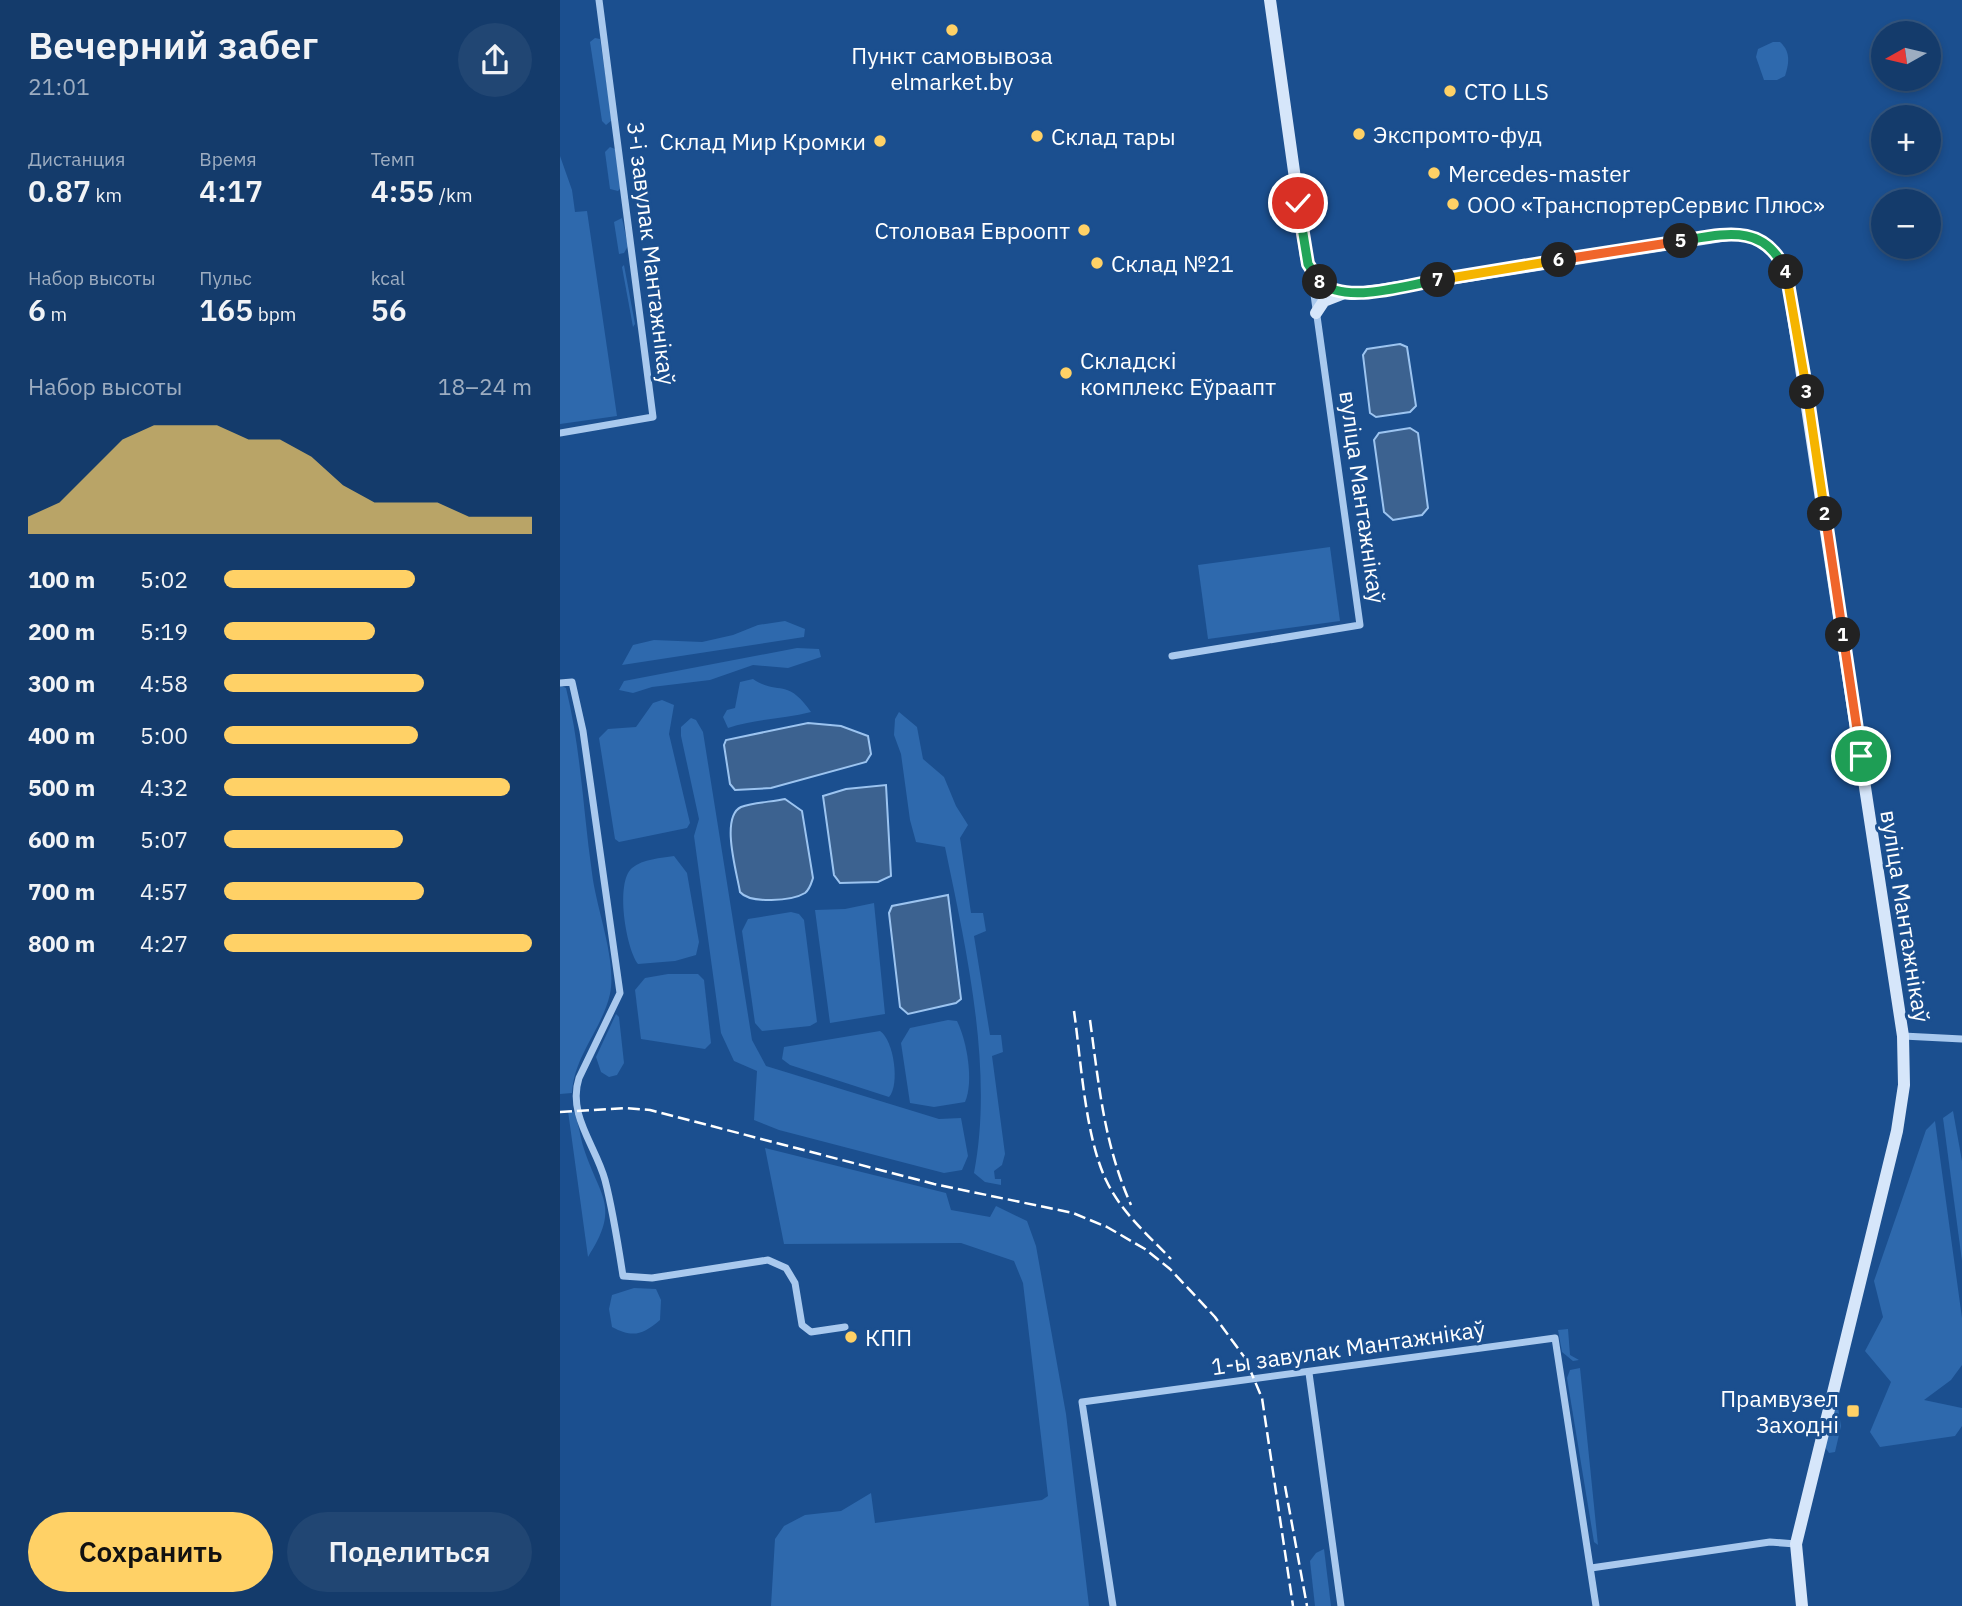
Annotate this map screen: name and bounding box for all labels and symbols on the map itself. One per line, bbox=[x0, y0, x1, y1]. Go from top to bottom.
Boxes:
north arrow bbox=[1871, 21, 1941, 91]
marker: Пункт самовывоза elmarket.by bbox=[944, 22, 960, 38]
place label: Пункт самовывоза elmarket.by bbox=[851, 40, 1053, 96]
place label: СТО LLS bbox=[1464, 76, 1549, 106]
marker: СТО LLS bbox=[1442, 83, 1458, 99]
street label: 3-і завулак Мантажнікаў bbox=[621, 119, 683, 387]
place label: Экспромто-фуд bbox=[1373, 119, 1542, 149]
place label: Склад тары bbox=[1051, 121, 1176, 151]
place label: Склад Мир Кромки bbox=[660, 126, 866, 156]
marker: Экспромто-фуд bbox=[1351, 126, 1367, 142]
marker: Склад тары bbox=[1029, 128, 1045, 144]
marker: Склад Мир Кромки bbox=[872, 133, 888, 149]
place label: Mercedes-master bbox=[1448, 158, 1631, 188]
marker: Mercedes-master bbox=[1426, 165, 1442, 181]
pin bbox=[1268, 173, 1328, 233]
place label: ООО «ТранспортерСервис Плюс» bbox=[1467, 189, 1825, 219]
marker: ООО «ТранспортерСервис Плюс» bbox=[1445, 196, 1461, 212]
place label: Столовая Евроопт bbox=[874, 215, 1070, 245]
marker: Столовая Евроопт bbox=[1076, 222, 1092, 238]
pin: 5 bbox=[1664, 224, 1698, 258]
pin: 6 bbox=[1542, 243, 1576, 278]
place label: Склад №21 bbox=[1111, 248, 1234, 278]
pin: 4 bbox=[1768, 254, 1804, 290]
marker: Склад №21 bbox=[1089, 255, 1105, 271]
pin: 7 bbox=[1420, 262, 1456, 298]
pin: 8 bbox=[1302, 264, 1338, 300]
place label: Складскі комплекс Еўраапт bbox=[1080, 345, 1276, 401]
marker: Складскі комплекс Еўраапт bbox=[1058, 365, 1074, 381]
pin: 3 bbox=[1790, 374, 1824, 410]
street label: вуліца Мантажнікаў bbox=[1333, 389, 1393, 606]
pin: 2 bbox=[1808, 496, 1842, 532]
pin: 1 bbox=[1826, 618, 1860, 652]
pin bbox=[1831, 726, 1891, 786]
street label: вуліца Мантажнікаў bbox=[1874, 808, 1938, 1025]
street label: 1-ы завулак Мантажнікаў bbox=[1209, 1313, 1487, 1381]
place label: КПП bbox=[865, 1322, 912, 1352]
marker: КПП bbox=[843, 1329, 859, 1345]
place label: Прамвузел Заходні bbox=[1720, 1383, 1839, 1439]
marker: Прамвузел Заходні bbox=[1845, 1403, 1861, 1419]

